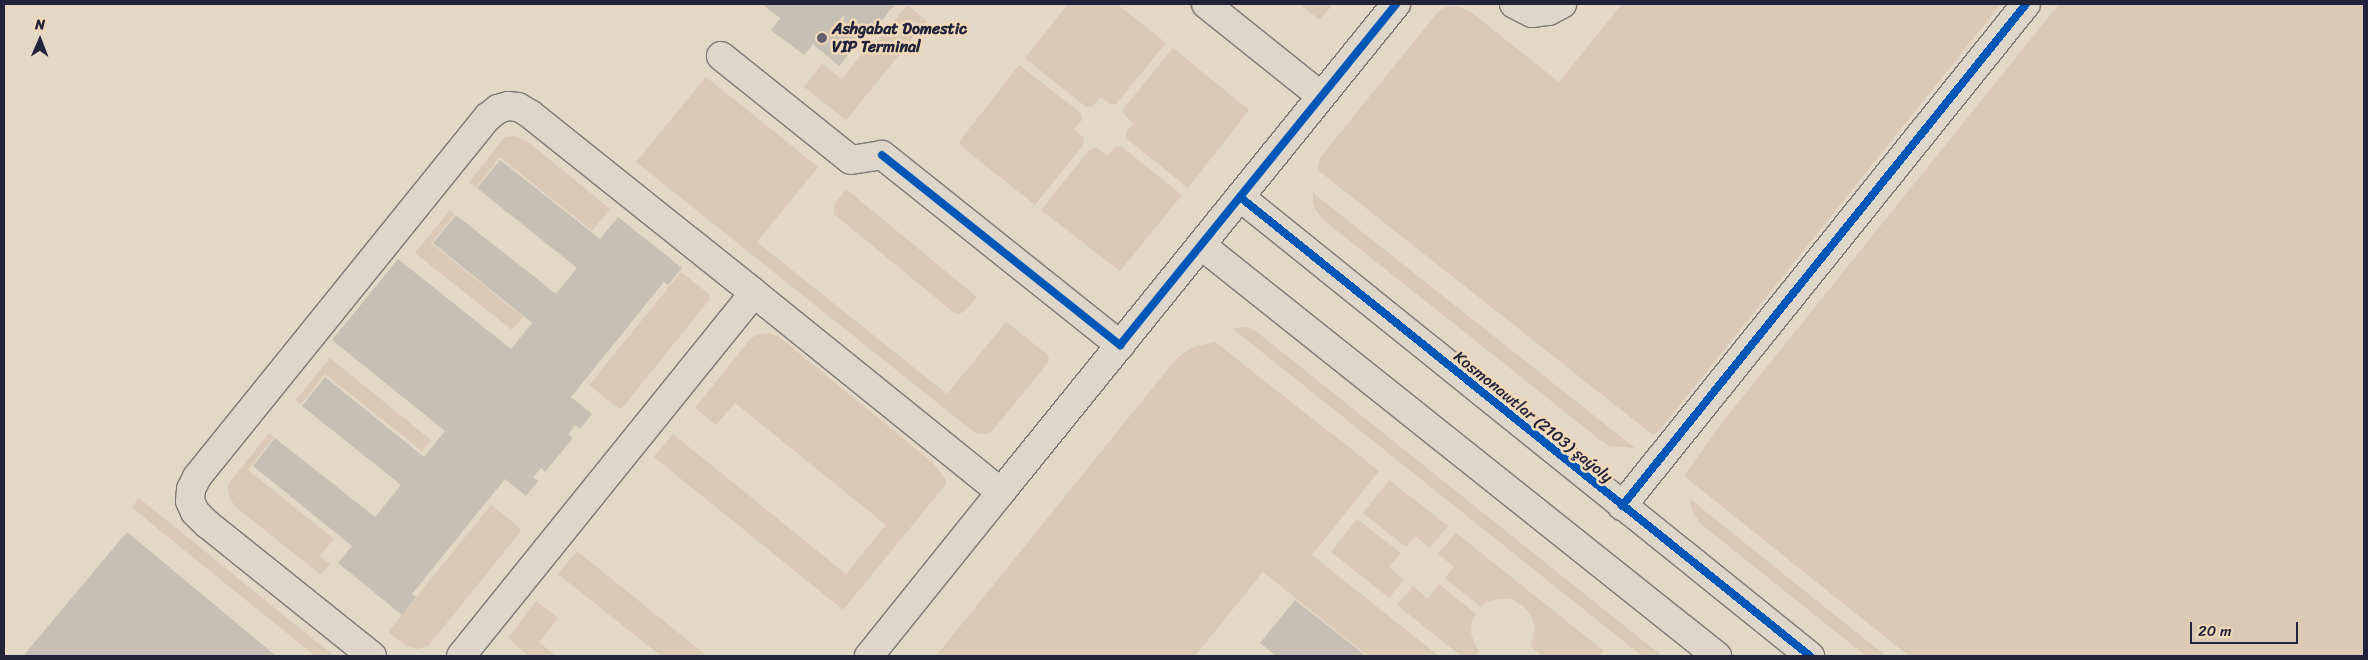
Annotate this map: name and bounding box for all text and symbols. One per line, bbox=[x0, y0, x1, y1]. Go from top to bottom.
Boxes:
text: N bbox=[35, 12, 45, 37]
north arrow bbox=[15, 15, 65, 65]
place label: Ashgabat Domestic VIP Terminal bbox=[832, 19, 967, 57]
marker: Ashgabat Domestic VIP Terminal bbox=[816, 32, 828, 44]
street label: Kosmonawtlar (2103) şaýoly bbox=[1450, 347, 1616, 487]
scale bar bbox=[2193, 612, 2300, 644]
text: 20 m bbox=[2198, 618, 2232, 644]

